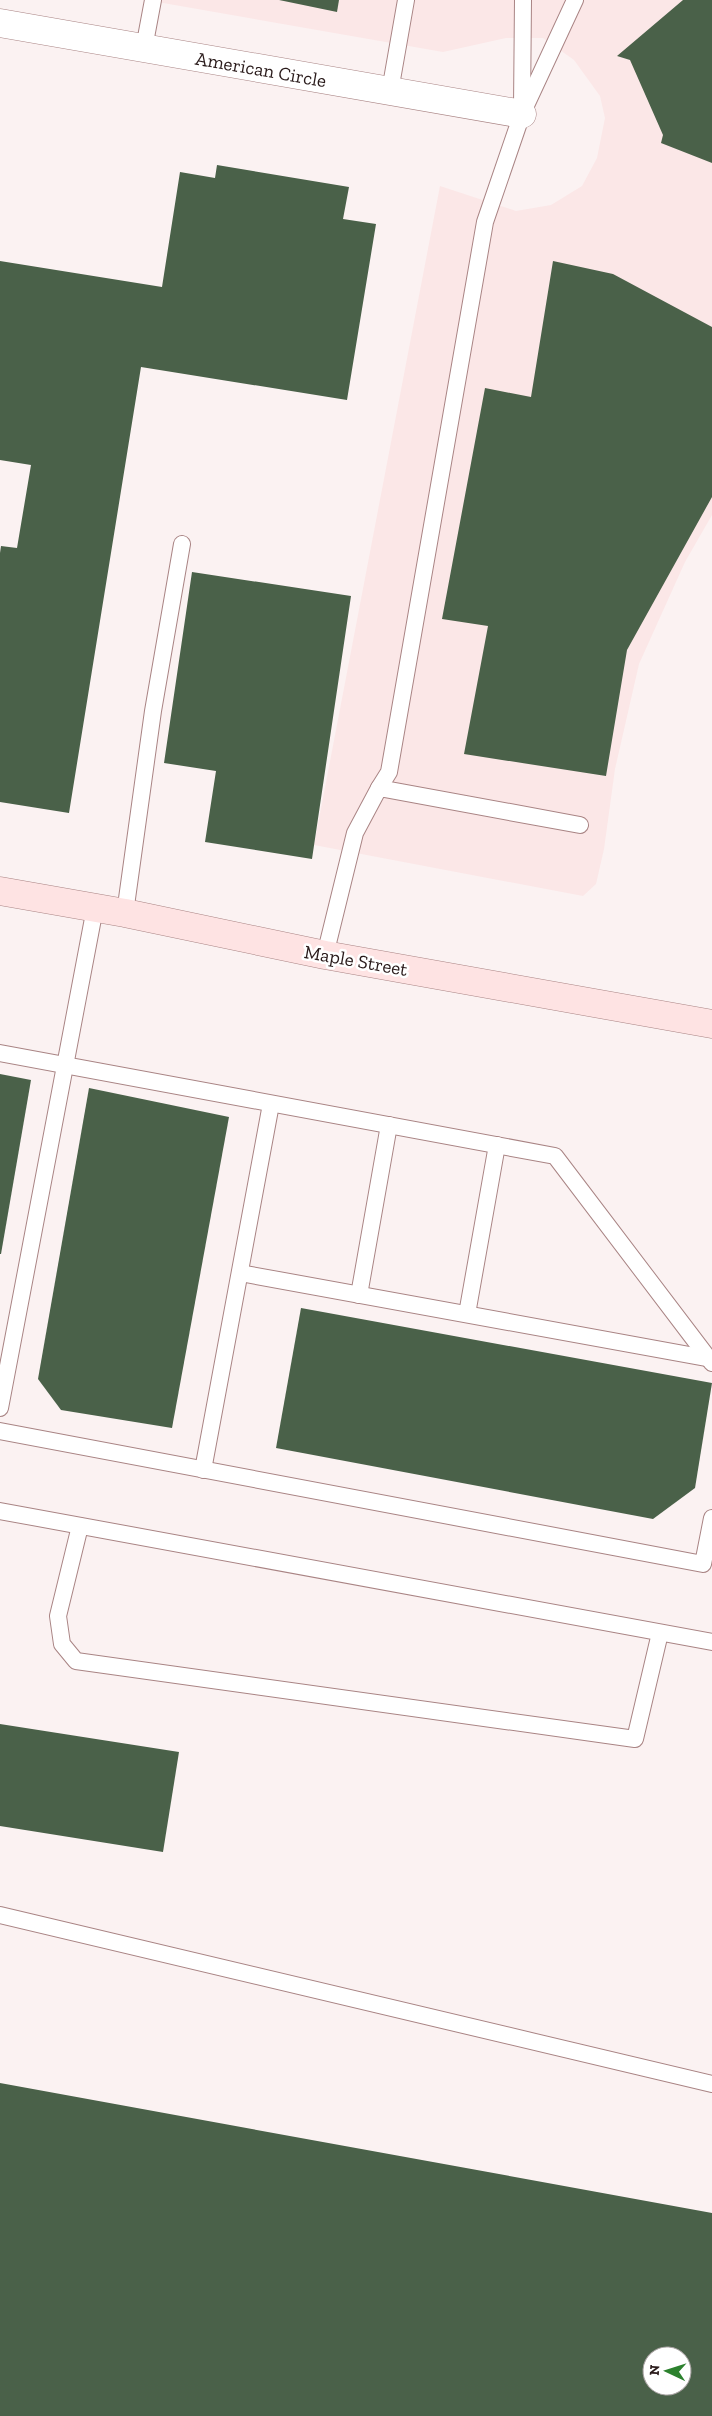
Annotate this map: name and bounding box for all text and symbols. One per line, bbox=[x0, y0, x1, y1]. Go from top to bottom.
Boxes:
street label: American Circle bbox=[194, 47, 328, 92]
street label: Maple Street bbox=[302, 940, 409, 981]
north arrow bbox=[642, 2346, 692, 2396]
text: N bbox=[646, 2364, 663, 2376]

